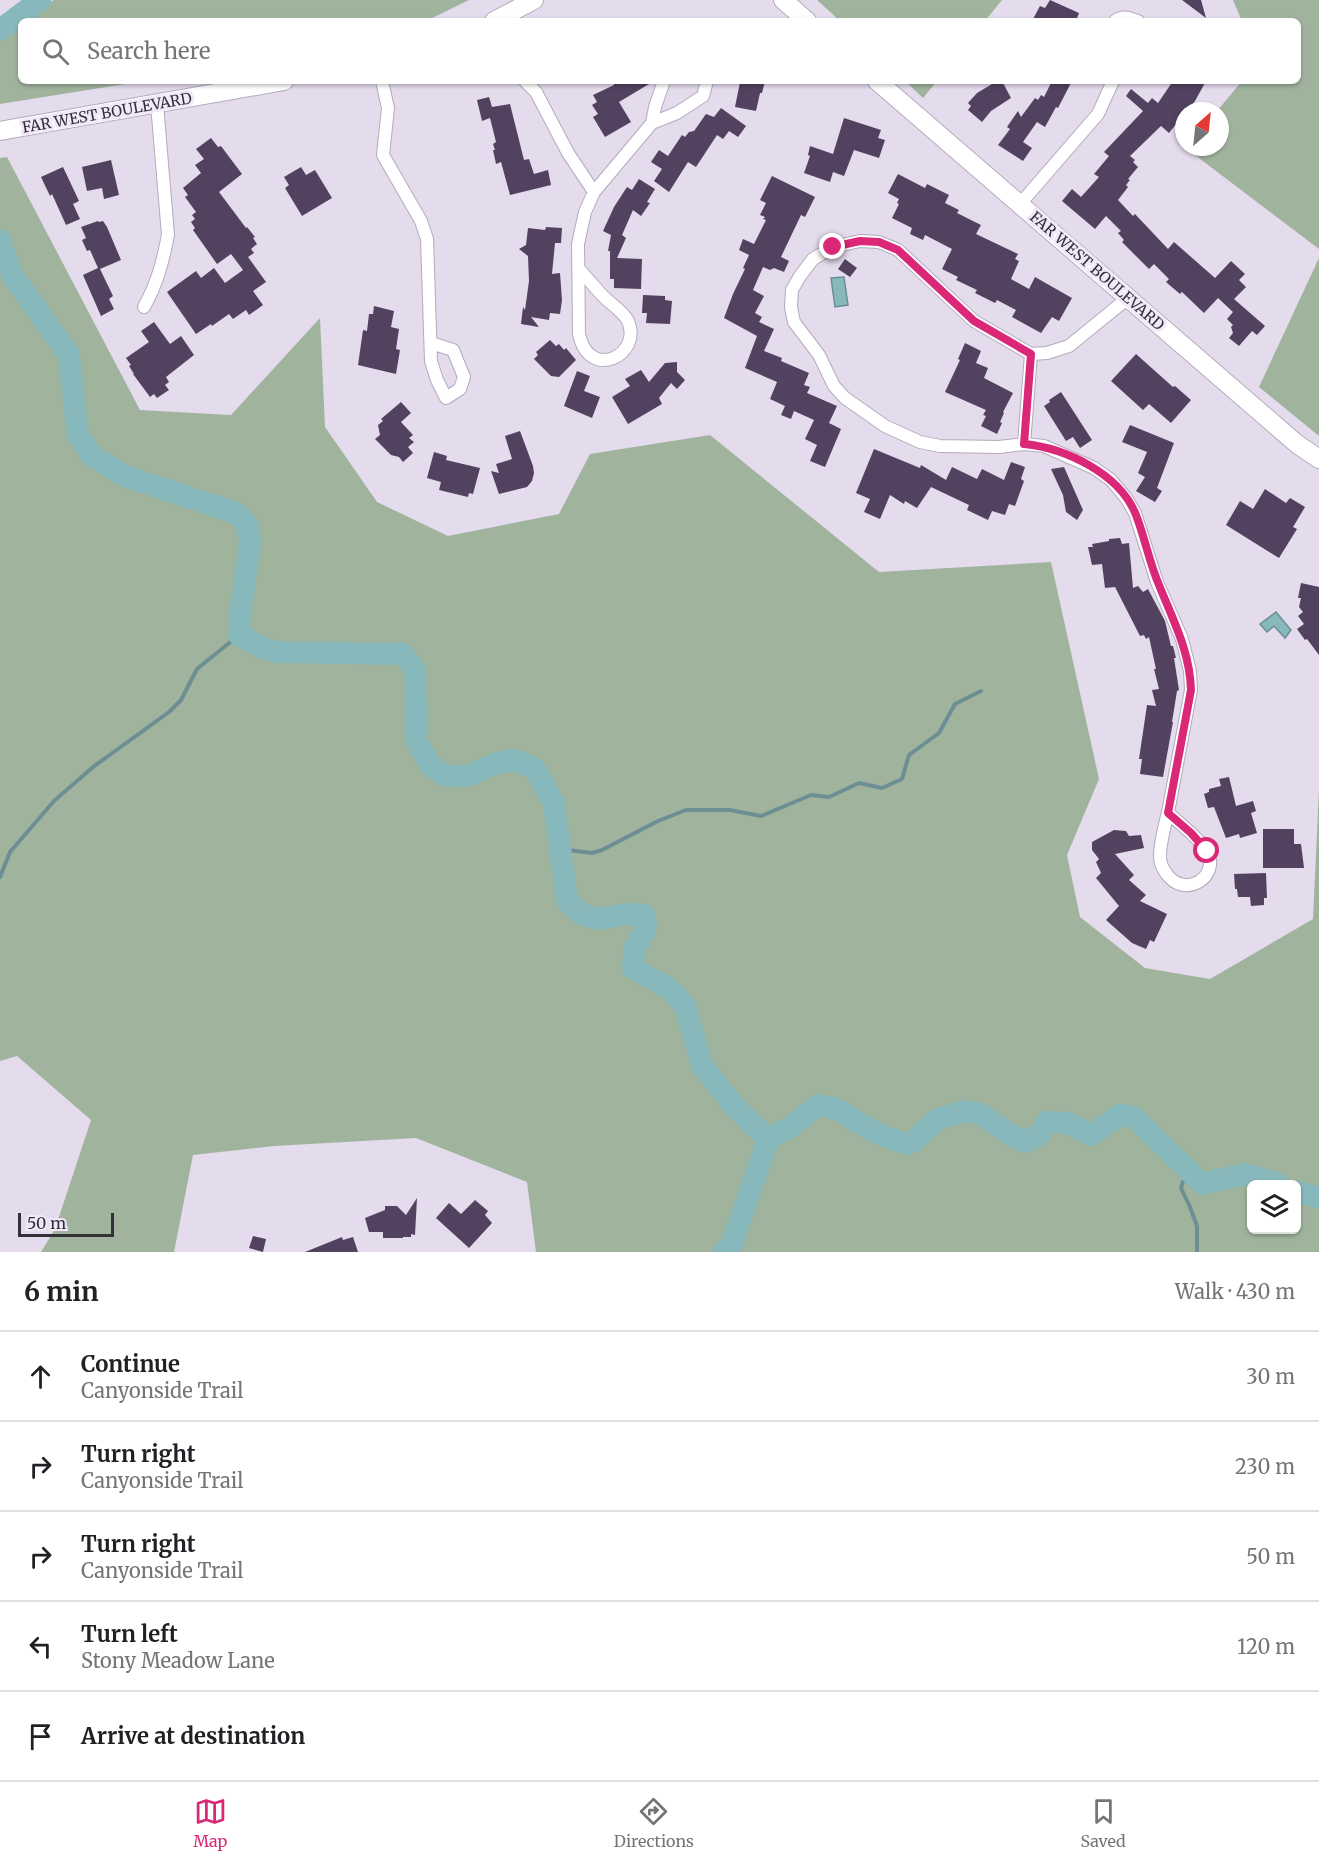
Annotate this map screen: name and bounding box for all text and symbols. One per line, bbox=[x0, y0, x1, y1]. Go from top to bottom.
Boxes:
search box bbox=[18, 18, 1301, 84]
icon: search bbox=[39, 35, 72, 68]
text: Search here bbox=[87, 37, 210, 65]
street label: FAR WEST BOULEVARD bbox=[21, 88, 193, 137]
north arrow bbox=[1175, 102, 1229, 156]
street label: FAR WEST BOULEVARD bbox=[1026, 207, 1168, 334]
route end bbox=[819, 233, 845, 259]
route start bbox=[1193, 837, 1219, 863]
map controls bbox=[1247, 1180, 1301, 1234]
button: layers bbox=[1247, 1180, 1301, 1234]
scale bar bbox=[18, 1210, 114, 1238]
text: 50 m bbox=[27, 1213, 66, 1233]
text: 6 min bbox=[24, 1275, 99, 1308]
text: Walk · 430 m bbox=[1175, 1279, 1295, 1304]
text: Continue bbox=[81, 1350, 180, 1378]
icon: ahead bbox=[24, 1360, 57, 1393]
text: 30 m bbox=[1246, 1364, 1295, 1389]
text: Canyonside Trail bbox=[81, 1378, 244, 1403]
text: Turn right bbox=[81, 1440, 195, 1468]
icon: right bbox=[24, 1450, 57, 1483]
text: 230 m bbox=[1235, 1454, 1295, 1479]
text: Canyonside Trail bbox=[81, 1468, 244, 1493]
text: Turn right bbox=[81, 1530, 195, 1558]
icon: right bbox=[24, 1540, 57, 1573]
text: 50 m bbox=[1246, 1544, 1295, 1569]
text: Canyonside Trail bbox=[81, 1558, 244, 1583]
text: Turn left bbox=[81, 1620, 178, 1648]
icon: left bbox=[24, 1630, 57, 1663]
text: 120 m bbox=[1237, 1634, 1295, 1659]
text: Stony Meadow Lane bbox=[81, 1648, 275, 1673]
icon: arrive bbox=[24, 1720, 57, 1753]
text: Arrive at destination bbox=[81, 1722, 305, 1750]
tab: Map bbox=[193, 1795, 227, 1851]
tab: Directions bbox=[614, 1795, 694, 1851]
tab: Saved bbox=[1080, 1795, 1126, 1851]

